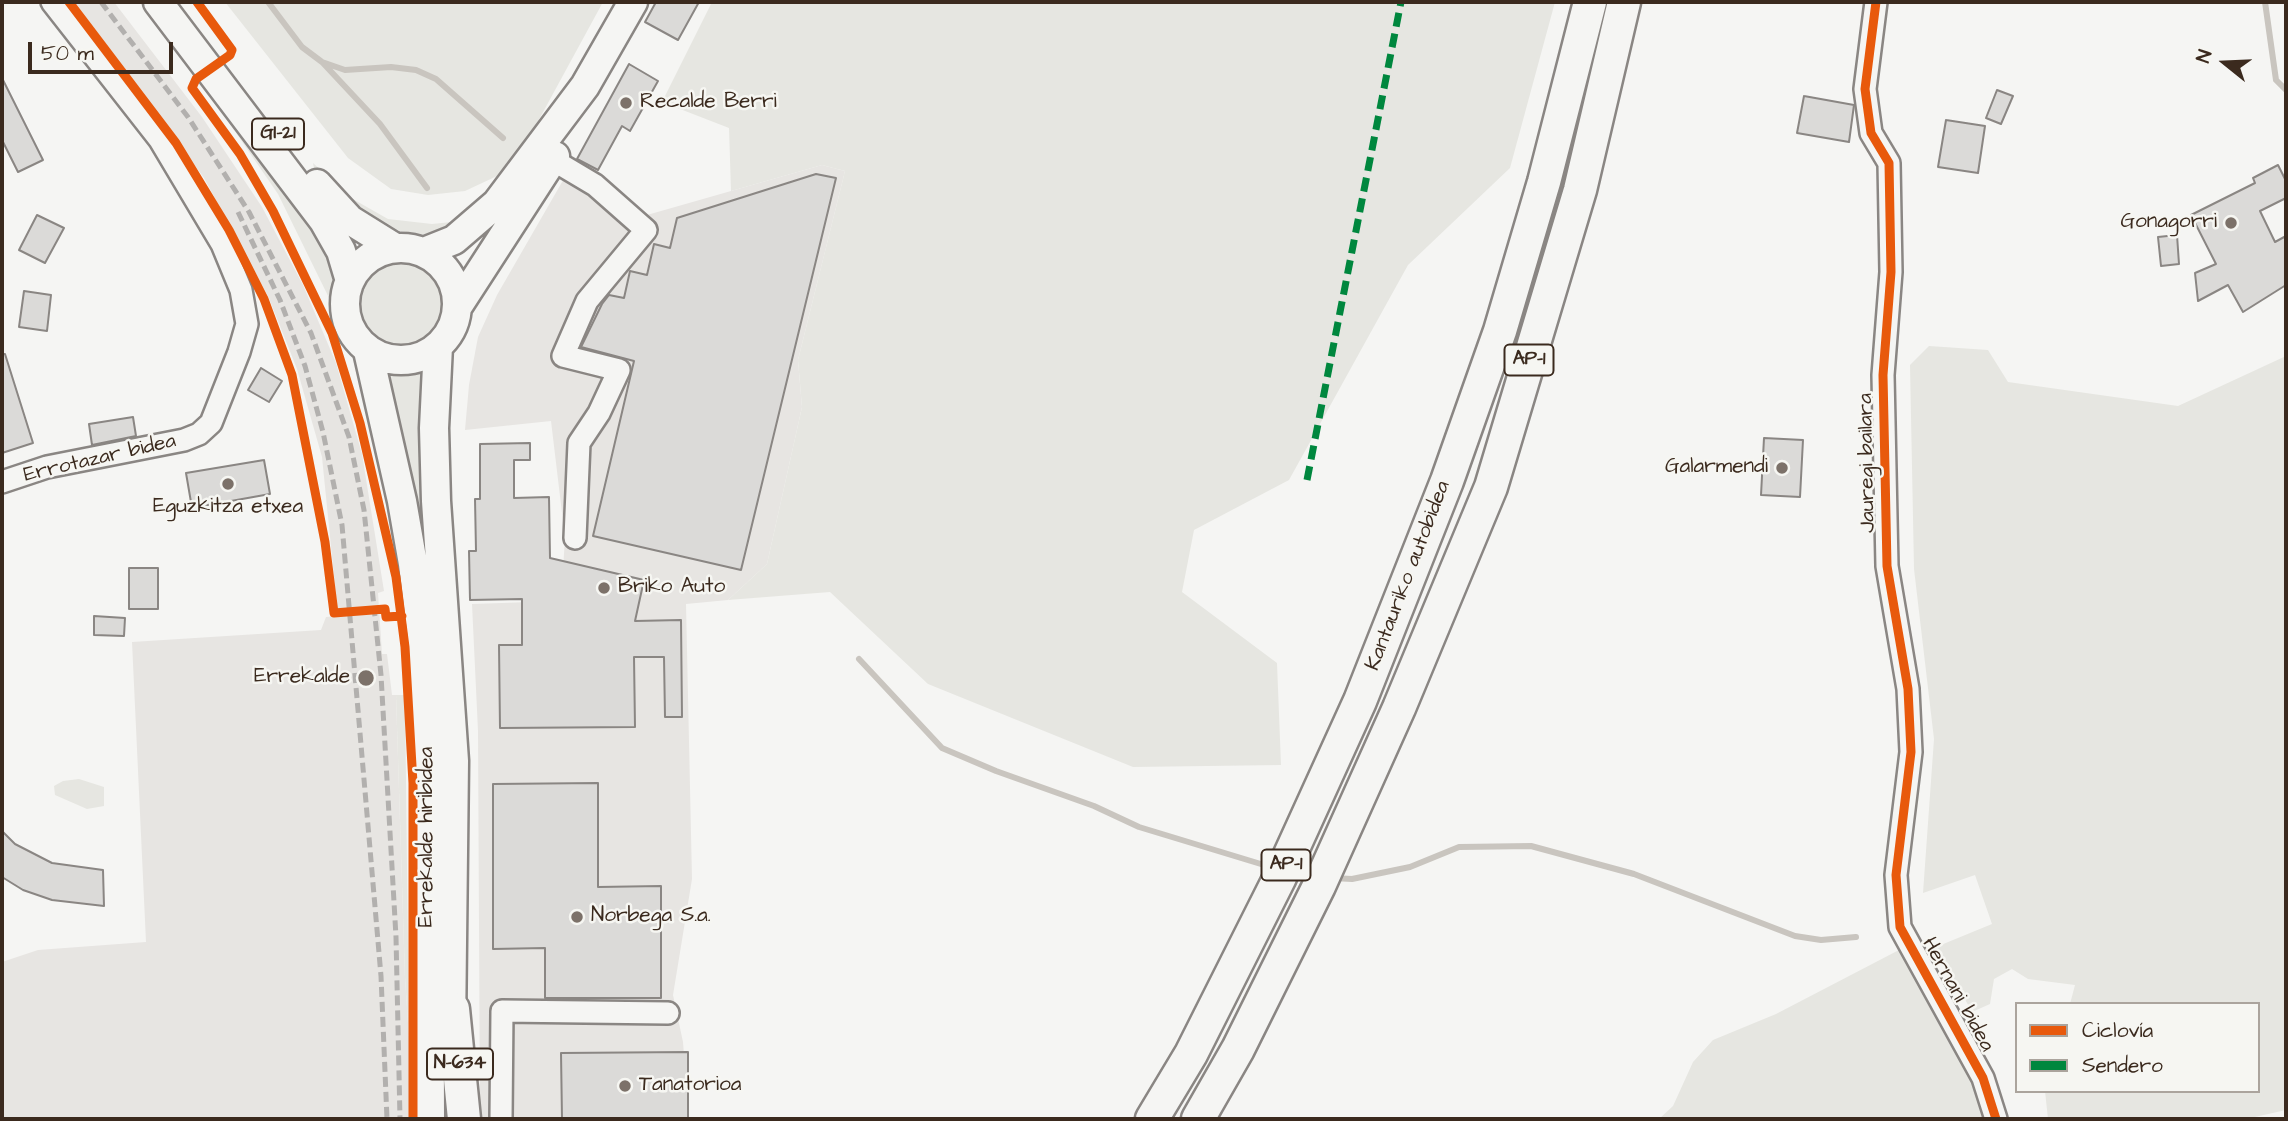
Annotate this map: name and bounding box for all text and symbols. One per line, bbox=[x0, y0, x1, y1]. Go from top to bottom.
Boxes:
scale bar bbox=[32, 28, 177, 72]
north arrow bbox=[2190, 28, 2260, 98]
text: 50 m bbox=[41, 39, 94, 68]
text: N bbox=[2190, 47, 2219, 66]
place label: Recalde Berri bbox=[640, 90, 777, 116]
marker: Recalde Berri bbox=[618, 95, 634, 111]
road number: GI-21 bbox=[252, 118, 304, 150]
place label: Gonagorri bbox=[2120, 210, 2217, 236]
marker: Gonagorri bbox=[2223, 215, 2239, 231]
road number: AP-1 bbox=[1504, 344, 1554, 376]
street label: Jauregi bailara bbox=[1854, 393, 1882, 533]
street label: Errotazar bidea bbox=[21, 429, 179, 489]
place label: Galarmendi bbox=[1665, 455, 1768, 481]
marker: Galarmendi bbox=[1774, 460, 1790, 476]
marker: Eguzkitza etxea bbox=[220, 476, 236, 492]
street label: Kantauriko autobidea bbox=[1361, 478, 1457, 674]
place label: Eguzkitza etxea bbox=[153, 495, 303, 521]
place label: Briko Auto bbox=[618, 575, 725, 601]
marker: Briko Auto bbox=[596, 580, 612, 596]
place label: Errekalde bbox=[254, 665, 350, 691]
marker: Errekalde bbox=[356, 668, 376, 688]
street label: Errekalde hiribidea bbox=[415, 747, 441, 927]
road number: AP-1 bbox=[1262, 850, 1310, 880]
place label: Norbega S.a. bbox=[591, 904, 711, 930]
marker: Norbega S.a. bbox=[569, 909, 585, 925]
street label: Hernani bidea bbox=[1915, 933, 1999, 1057]
legend bbox=[2015, 1002, 2260, 1093]
text: Ciclovía bbox=[2082, 1016, 2153, 1045]
road number: N-634 bbox=[427, 1048, 493, 1080]
text: Sendero bbox=[2082, 1051, 2163, 1080]
place label: Tanatorioa bbox=[639, 1073, 742, 1099]
marker: Tanatorioa bbox=[617, 1078, 633, 1094]

